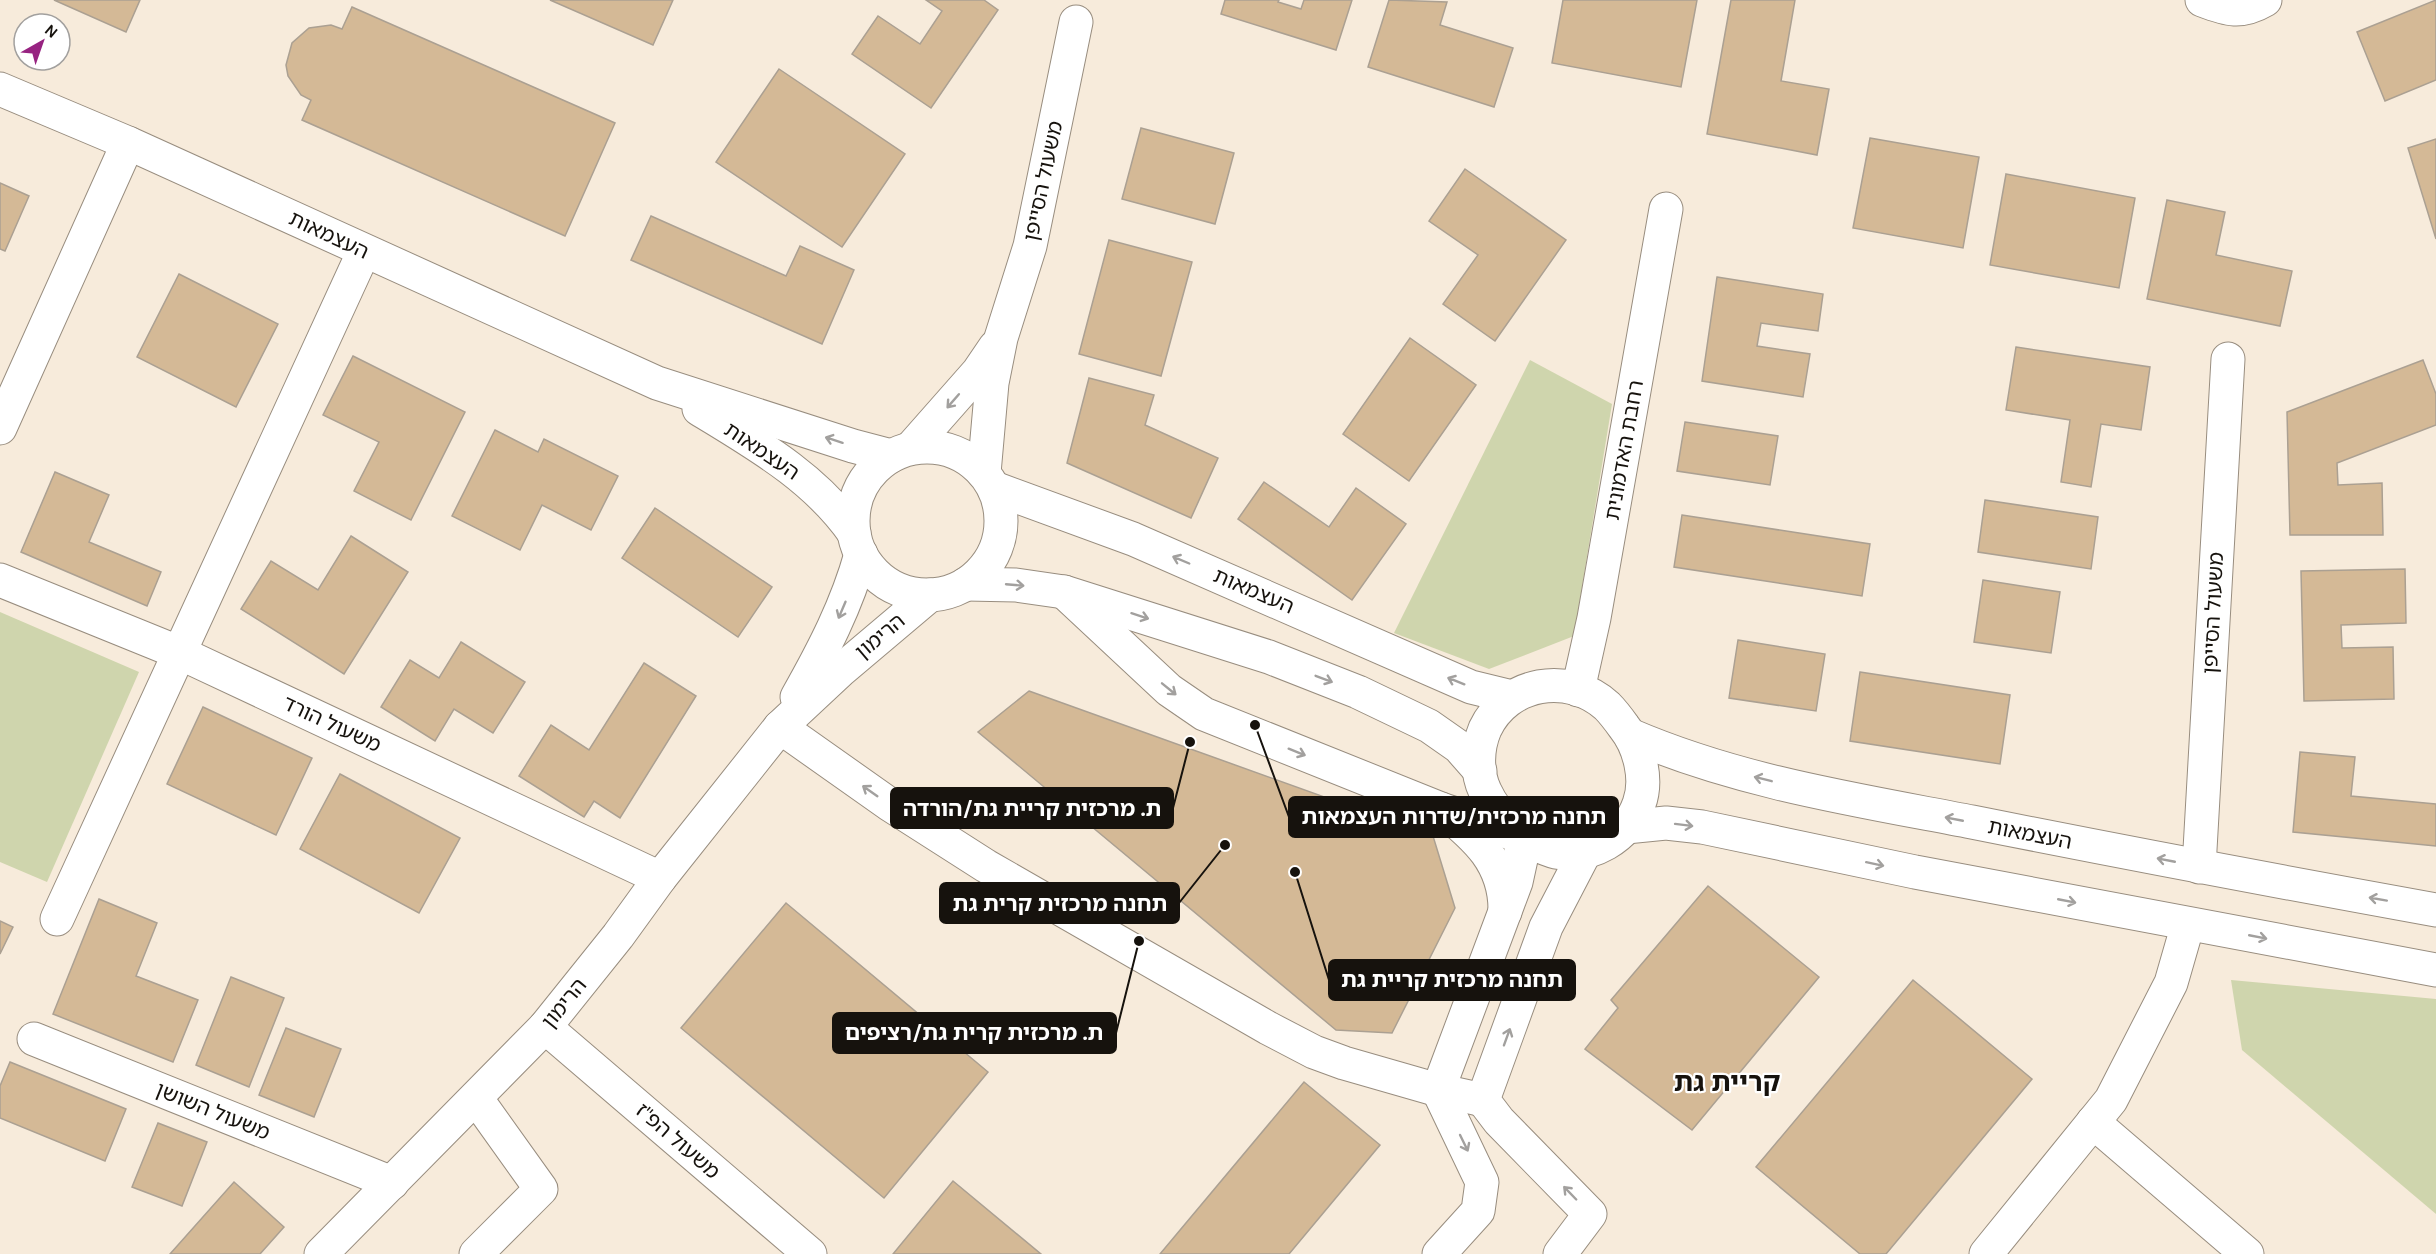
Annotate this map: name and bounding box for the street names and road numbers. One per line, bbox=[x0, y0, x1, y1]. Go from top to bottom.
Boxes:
street label: משעול הסייפן bbox=[1019, 119, 1067, 243]
street label: העצמאות bbox=[285, 206, 373, 264]
street label: רחבת האדמונית bbox=[1600, 378, 1648, 522]
street label: העצמאות bbox=[720, 417, 804, 485]
street label: משעול הסייפן bbox=[2198, 551, 2228, 675]
street label: העצמאות bbox=[1210, 563, 1298, 619]
street label: הרימון bbox=[850, 608, 910, 664]
street label: משעול הורד bbox=[279, 691, 385, 757]
street label: העצמאות bbox=[1986, 814, 2074, 854]
street label: הרימון bbox=[537, 973, 591, 1033]
street label: משעול השושן bbox=[152, 1077, 274, 1145]
street label: משעול הפ"ז bbox=[631, 1098, 725, 1184]

